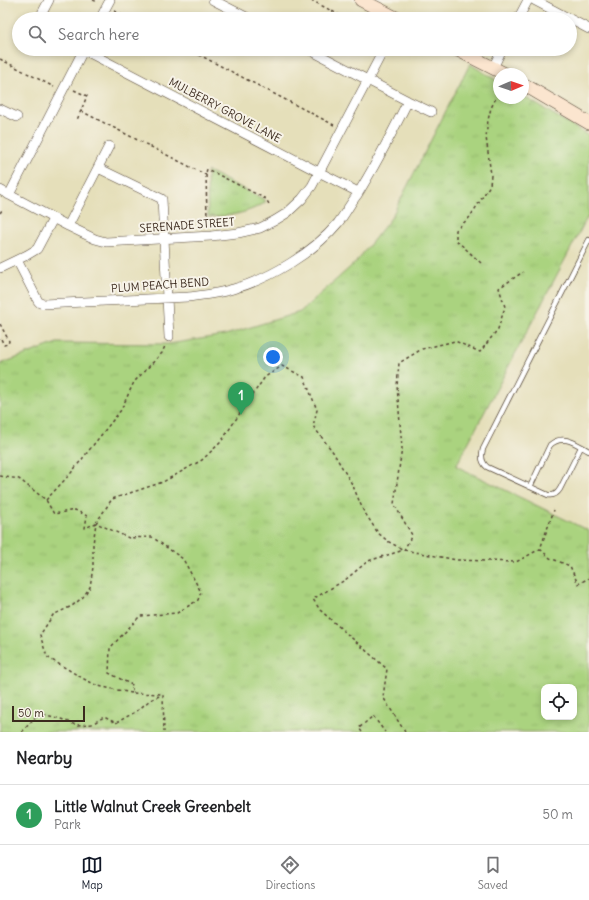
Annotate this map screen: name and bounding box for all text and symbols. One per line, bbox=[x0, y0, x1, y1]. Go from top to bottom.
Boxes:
search box bbox=[12, 12, 577, 56]
icon: search bbox=[26, 23, 48, 45]
text: Search here bbox=[58, 25, 139, 44]
north arrow bbox=[493, 68, 529, 104]
street label: MULBERRY GROVE LANE bbox=[166, 74, 284, 146]
street label: SERENADE STREET bbox=[139, 215, 235, 235]
street label: PLUM PEACH BEND bbox=[111, 275, 210, 295]
your location bbox=[263, 347, 283, 367]
pin: 1 bbox=[228, 382, 254, 415]
map controls bbox=[541, 684, 577, 720]
button: locate bbox=[541, 684, 577, 720]
scale bar bbox=[12, 704, 85, 723]
text: 50 m bbox=[18, 706, 44, 720]
text: Nearby bbox=[16, 747, 72, 769]
text: Little Walnut Creek Greenbelt bbox=[54, 797, 251, 816]
text: 1 bbox=[26, 806, 32, 823]
text: 50 m bbox=[542, 806, 573, 823]
text: Park bbox=[54, 816, 81, 833]
tab: Map bbox=[81, 854, 103, 892]
tab: Directions bbox=[266, 854, 315, 892]
tab: Saved bbox=[478, 854, 508, 892]

